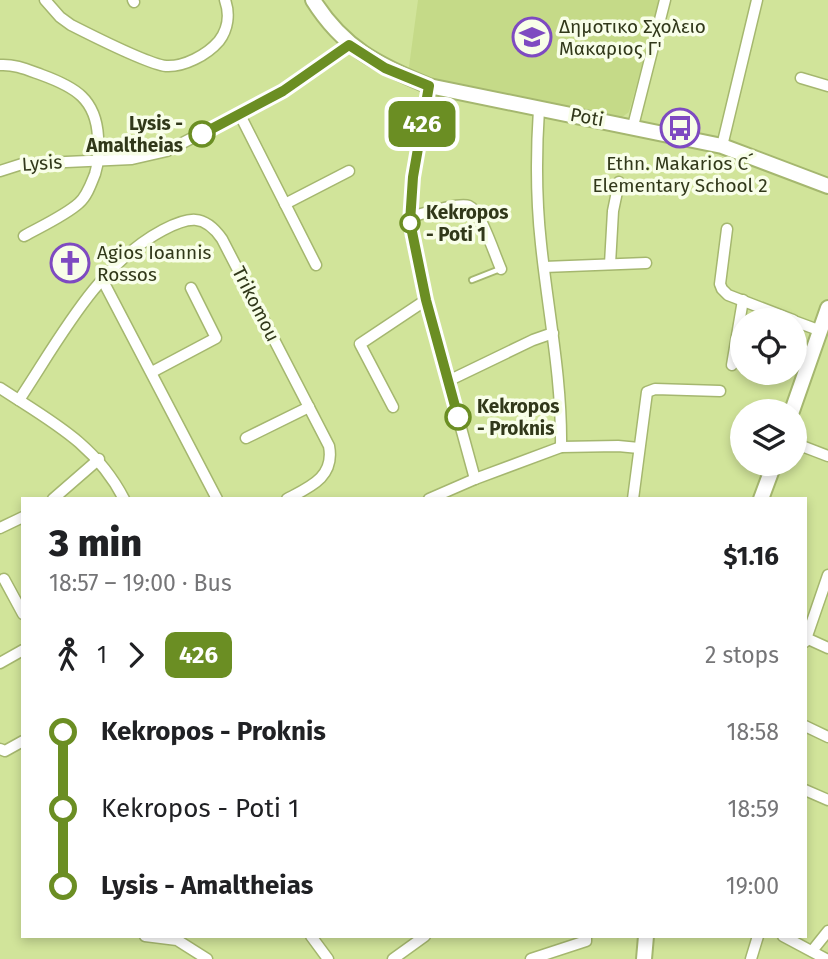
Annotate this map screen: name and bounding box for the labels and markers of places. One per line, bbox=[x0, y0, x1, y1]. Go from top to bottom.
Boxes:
place label: Δημοτικο Σχολειο Μακαριος Γ' bbox=[559, 15, 706, 60]
school or university icon: Δημοτικο Σχολειο Μακαριος Γ' bbox=[511, 16, 553, 58]
bus stop icon: Ethn. Makarios C´ Elementary School 2 bbox=[659, 107, 701, 149]
place label: Lysis - Amaltheias bbox=[85, 112, 183, 157]
marker: Lysis - Amaltheias bbox=[189, 121, 215, 147]
place label: Ethn. Makarios C´ Elementary School 2 bbox=[592, 152, 768, 197]
place label: Kekropos - Poti 1 bbox=[426, 201, 508, 246]
marker: Kekropos - Poti 1 bbox=[400, 213, 420, 233]
place label: Agios Ioannis Rossos bbox=[97, 241, 212, 286]
church icon: Agios Ioannis Rossos bbox=[49, 242, 91, 284]
place label: Kekropos - Proknis bbox=[477, 395, 559, 440]
marker: Kekropos - Proknis bbox=[445, 404, 471, 430]

